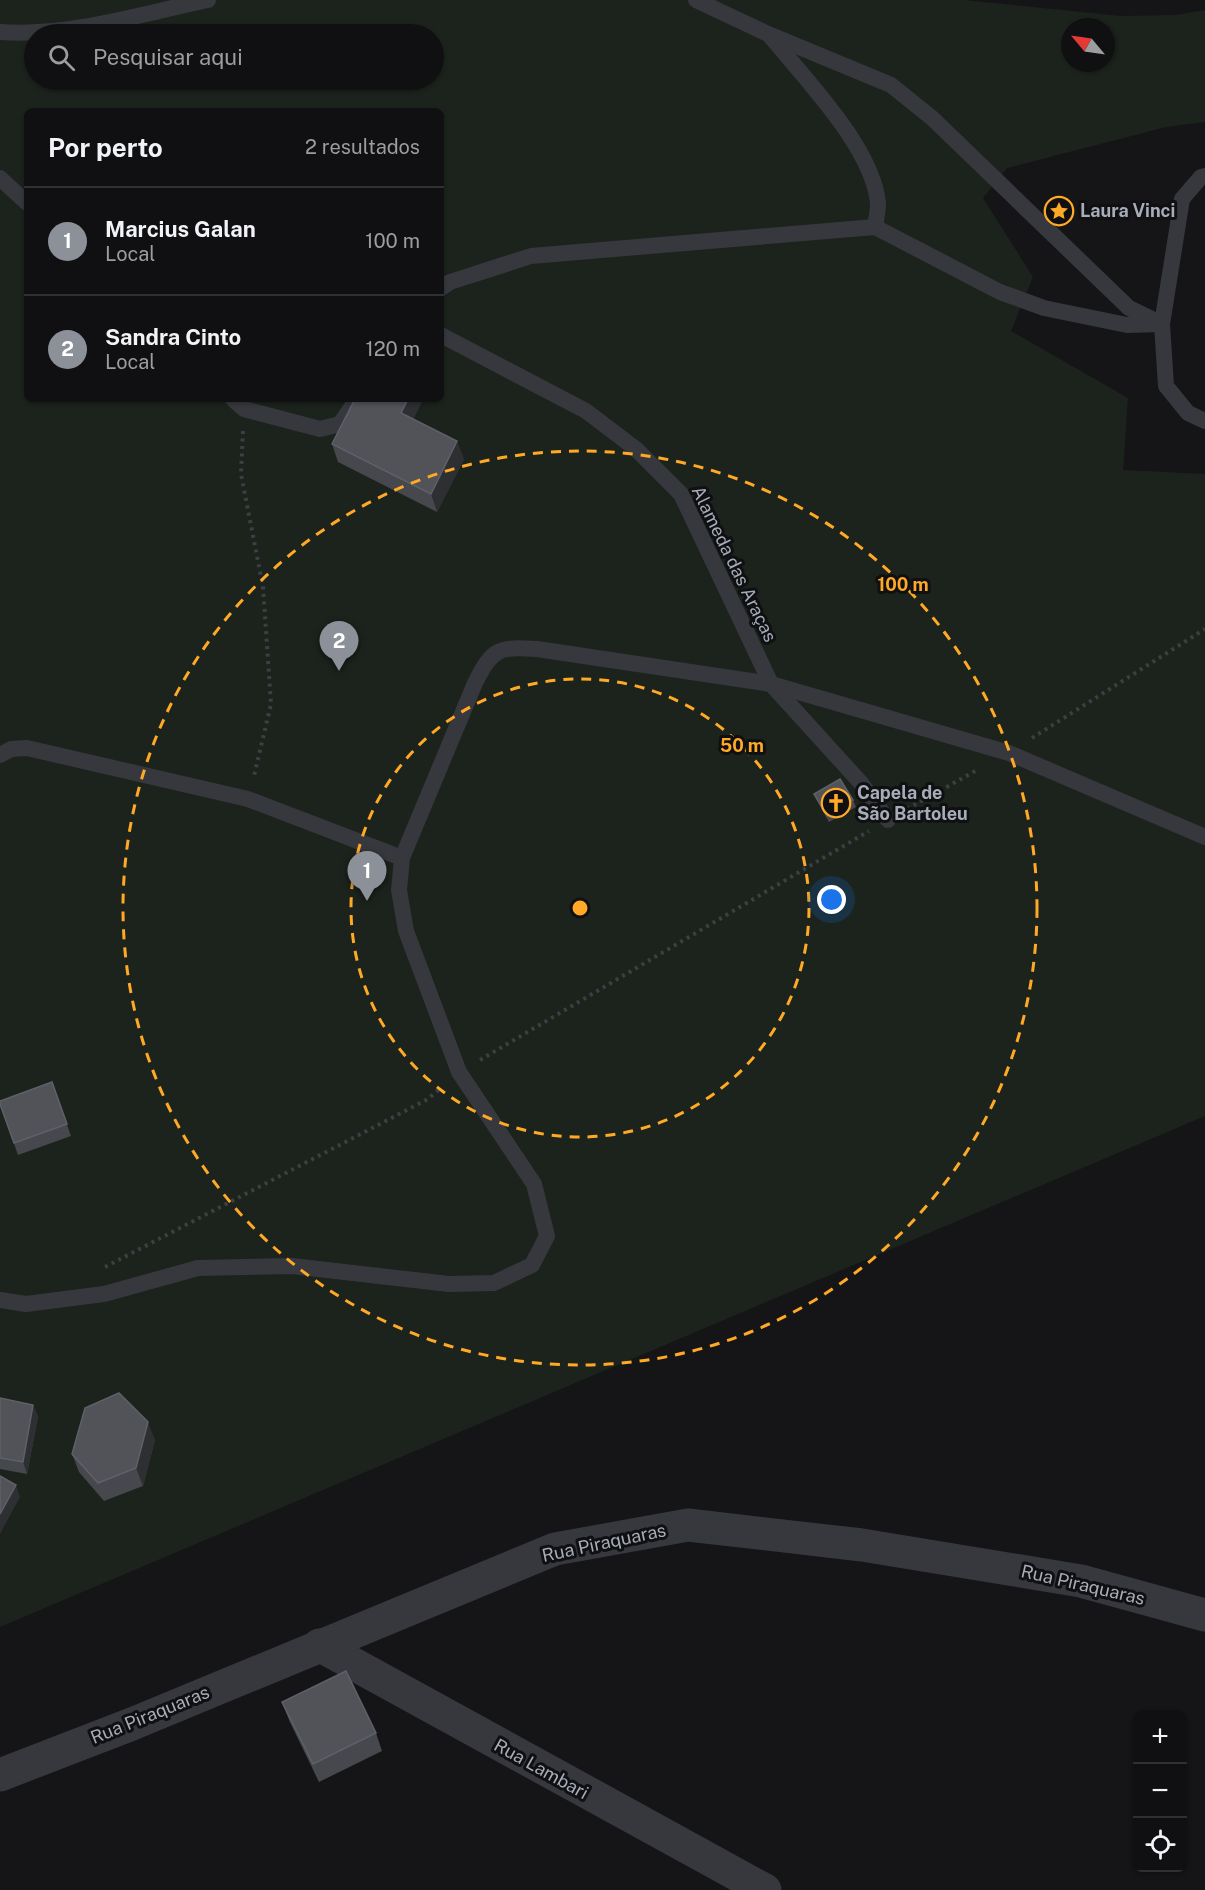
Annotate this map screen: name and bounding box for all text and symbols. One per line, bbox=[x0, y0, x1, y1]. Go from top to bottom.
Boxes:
north arrow bbox=[1061, 18, 1115, 72]
search box bbox=[24, 24, 444, 90]
icon: search bbox=[45, 41, 78, 74]
text: Pesquisar aqui bbox=[93, 44, 243, 70]
text: Por perto bbox=[48, 132, 163, 163]
text: 2 resultados bbox=[305, 135, 420, 159]
place icon: Laura Vinci bbox=[1043, 195, 1075, 227]
place label: Laura Vinci bbox=[1080, 200, 1175, 221]
text: Marcius Galan bbox=[105, 216, 256, 242]
text: 1 bbox=[63, 229, 72, 253]
text: 100 m bbox=[365, 229, 420, 253]
text: Local bbox=[105, 242, 155, 266]
text: Sandra Cinto bbox=[105, 324, 241, 350]
text: 2 bbox=[61, 337, 74, 361]
text: 120 m bbox=[366, 337, 420, 361]
text: Local bbox=[105, 350, 155, 374]
street label: Alameda das Araças bbox=[688, 482, 781, 645]
text: 100 m bbox=[877, 574, 929, 595]
pin: 2 bbox=[320, 622, 358, 671]
text: 50 m bbox=[720, 735, 764, 756]
place label: Capela de São Bartoleu bbox=[857, 782, 968, 824]
church icon: Capela de São Bartoleu bbox=[820, 787, 852, 819]
pin: 1 bbox=[348, 852, 386, 901]
your location bbox=[817, 885, 846, 914]
centre of rings bbox=[570, 898, 590, 918]
street label: Rua Piraquaras bbox=[540, 1519, 668, 1566]
street label: Rua Piraquaras bbox=[1019, 1560, 1147, 1609]
street label: Rua Piraquaras bbox=[87, 1681, 212, 1748]
map controls bbox=[1133, 1710, 1187, 1872]
button: + bbox=[1133, 1710, 1187, 1764]
street label: Rua Lambari bbox=[490, 1734, 592, 1803]
button: − bbox=[1133, 1764, 1187, 1818]
button: locate bbox=[1133, 1818, 1187, 1872]

